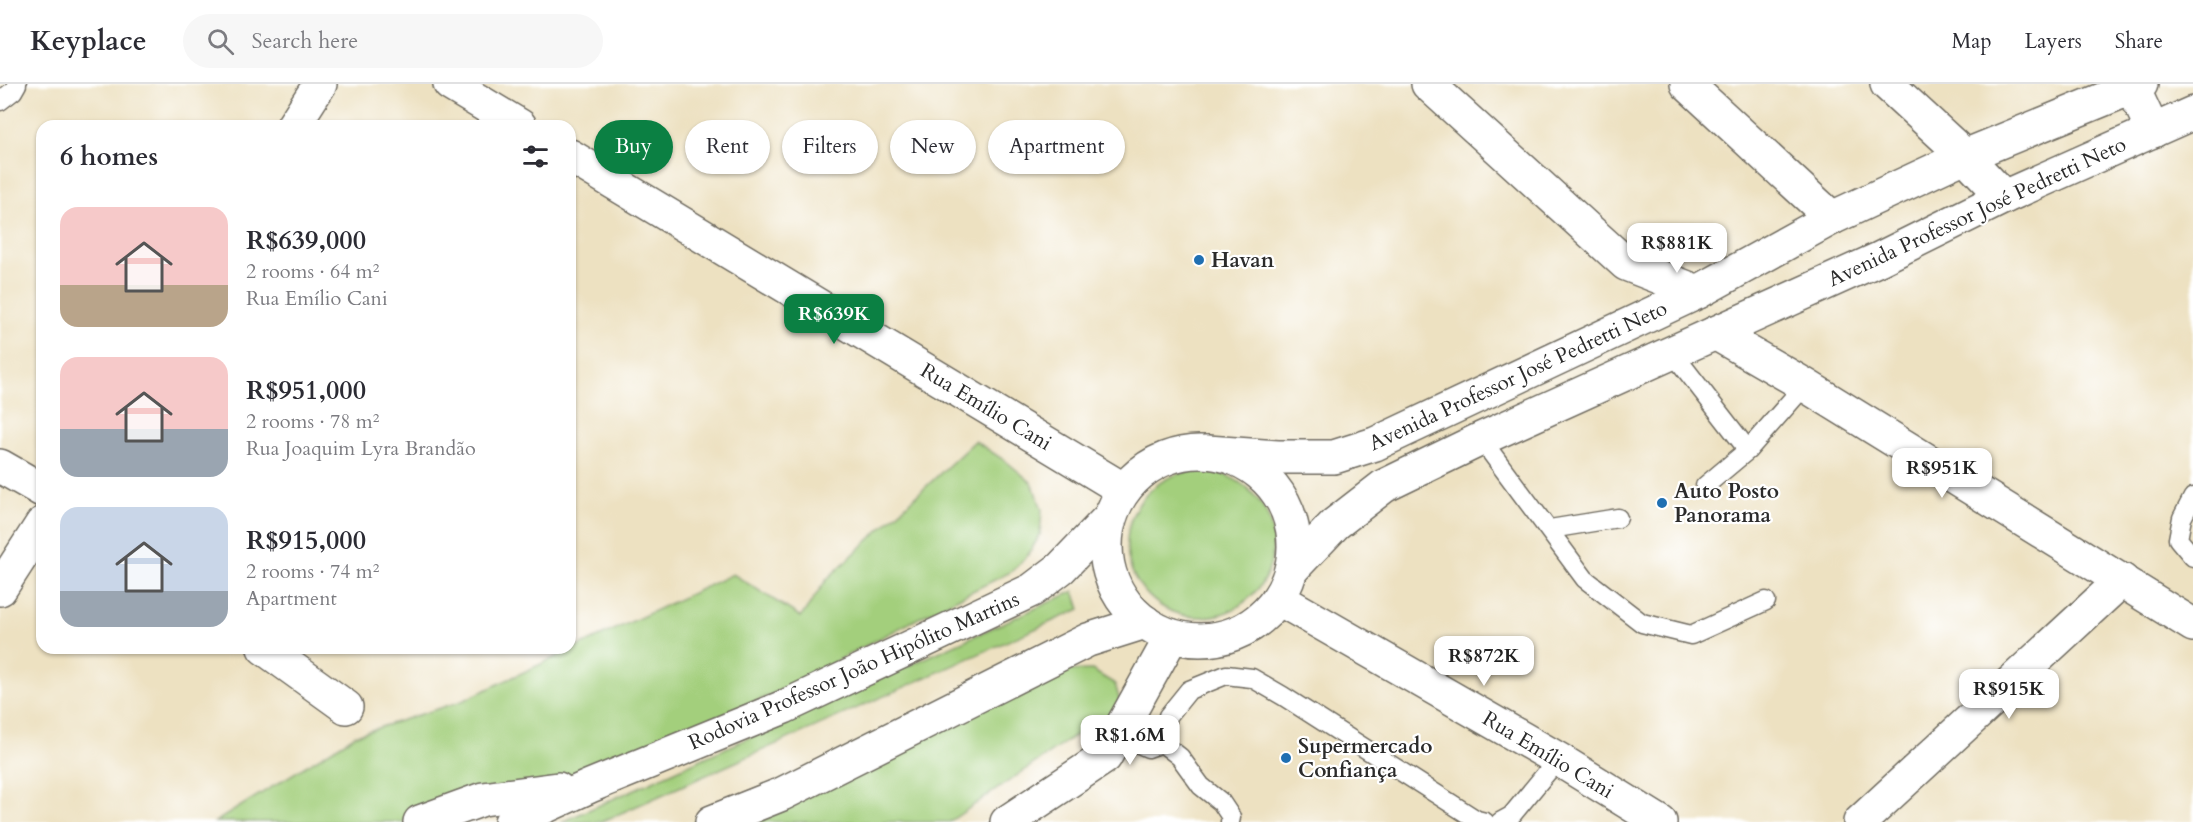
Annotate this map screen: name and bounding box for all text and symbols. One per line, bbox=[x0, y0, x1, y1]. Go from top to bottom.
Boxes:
search box bbox=[183, 14, 603, 68]
text: Keyplace bbox=[30, 22, 147, 60]
icon: search bbox=[204, 25, 237, 58]
text: Search here bbox=[252, 26, 358, 56]
text: Map bbox=[1952, 27, 1992, 56]
text: Layers bbox=[2025, 27, 2082, 56]
text: Share bbox=[2115, 27, 2163, 56]
chip: Buy bbox=[594, 120, 673, 174]
chip: Rent bbox=[685, 120, 770, 174]
chip: Filters bbox=[782, 120, 878, 174]
chip: New bbox=[890, 120, 976, 174]
chip: Apartment bbox=[988, 120, 1125, 174]
street label: Avenida Professor José Pedretti Neto bbox=[1823, 130, 2131, 294]
text: 6 homes bbox=[60, 139, 158, 174]
icon: filters bbox=[519, 140, 552, 173]
text: R$639,000 bbox=[246, 223, 366, 258]
pin: R$881K bbox=[1628, 223, 1726, 274]
text: R$881K bbox=[1641, 229, 1713, 256]
icon: home bbox=[108, 231, 180, 303]
place label: Havan bbox=[1211, 246, 1275, 275]
marker: Havan bbox=[1192, 253, 1206, 267]
text: 2 rooms · 64 m² bbox=[246, 258, 379, 285]
text: Rua Emílio Cani bbox=[246, 285, 388, 312]
pin: R$639K bbox=[785, 294, 883, 345]
street label: Avenida Professor José Pedretti Neto bbox=[1364, 294, 1672, 458]
text: R$639K bbox=[798, 300, 870, 327]
street label: Rua Emílio Cani bbox=[915, 356, 1057, 458]
text: R$951,000 bbox=[246, 373, 366, 408]
icon: home bbox=[108, 381, 180, 453]
text: 2 rooms · 78 m² bbox=[246, 408, 379, 435]
text: Rua Joaquim Lyra Brandão bbox=[246, 435, 476, 462]
pin: R$951K bbox=[1893, 448, 1991, 499]
text: R$951K bbox=[1906, 454, 1978, 481]
place label: Auto Posto Panorama bbox=[1674, 477, 1779, 530]
marker: Auto Posto Panorama bbox=[1655, 496, 1669, 510]
text: R$915,000 bbox=[246, 523, 366, 558]
icon: home bbox=[108, 531, 180, 603]
text: 2 rooms · 74 m² bbox=[246, 558, 379, 585]
text: Apartment bbox=[246, 585, 337, 612]
street label: Rodovia Professor João Hipólito Martins bbox=[684, 585, 1024, 757]
pin: R$872K bbox=[1435, 636, 1533, 687]
text: R$872K bbox=[1448, 642, 1520, 669]
pin: R$915K bbox=[1960, 669, 2058, 720]
text: R$915K bbox=[1973, 675, 2045, 702]
street label: Rua Emílio Cani bbox=[1477, 704, 1619, 806]
pin: R$1.6M bbox=[1081, 715, 1179, 766]
text: R$1.6M bbox=[1095, 721, 1165, 748]
place label: Supermercado Confiança bbox=[1298, 732, 1433, 785]
marker: Supermercado Confiança bbox=[1279, 751, 1293, 765]

